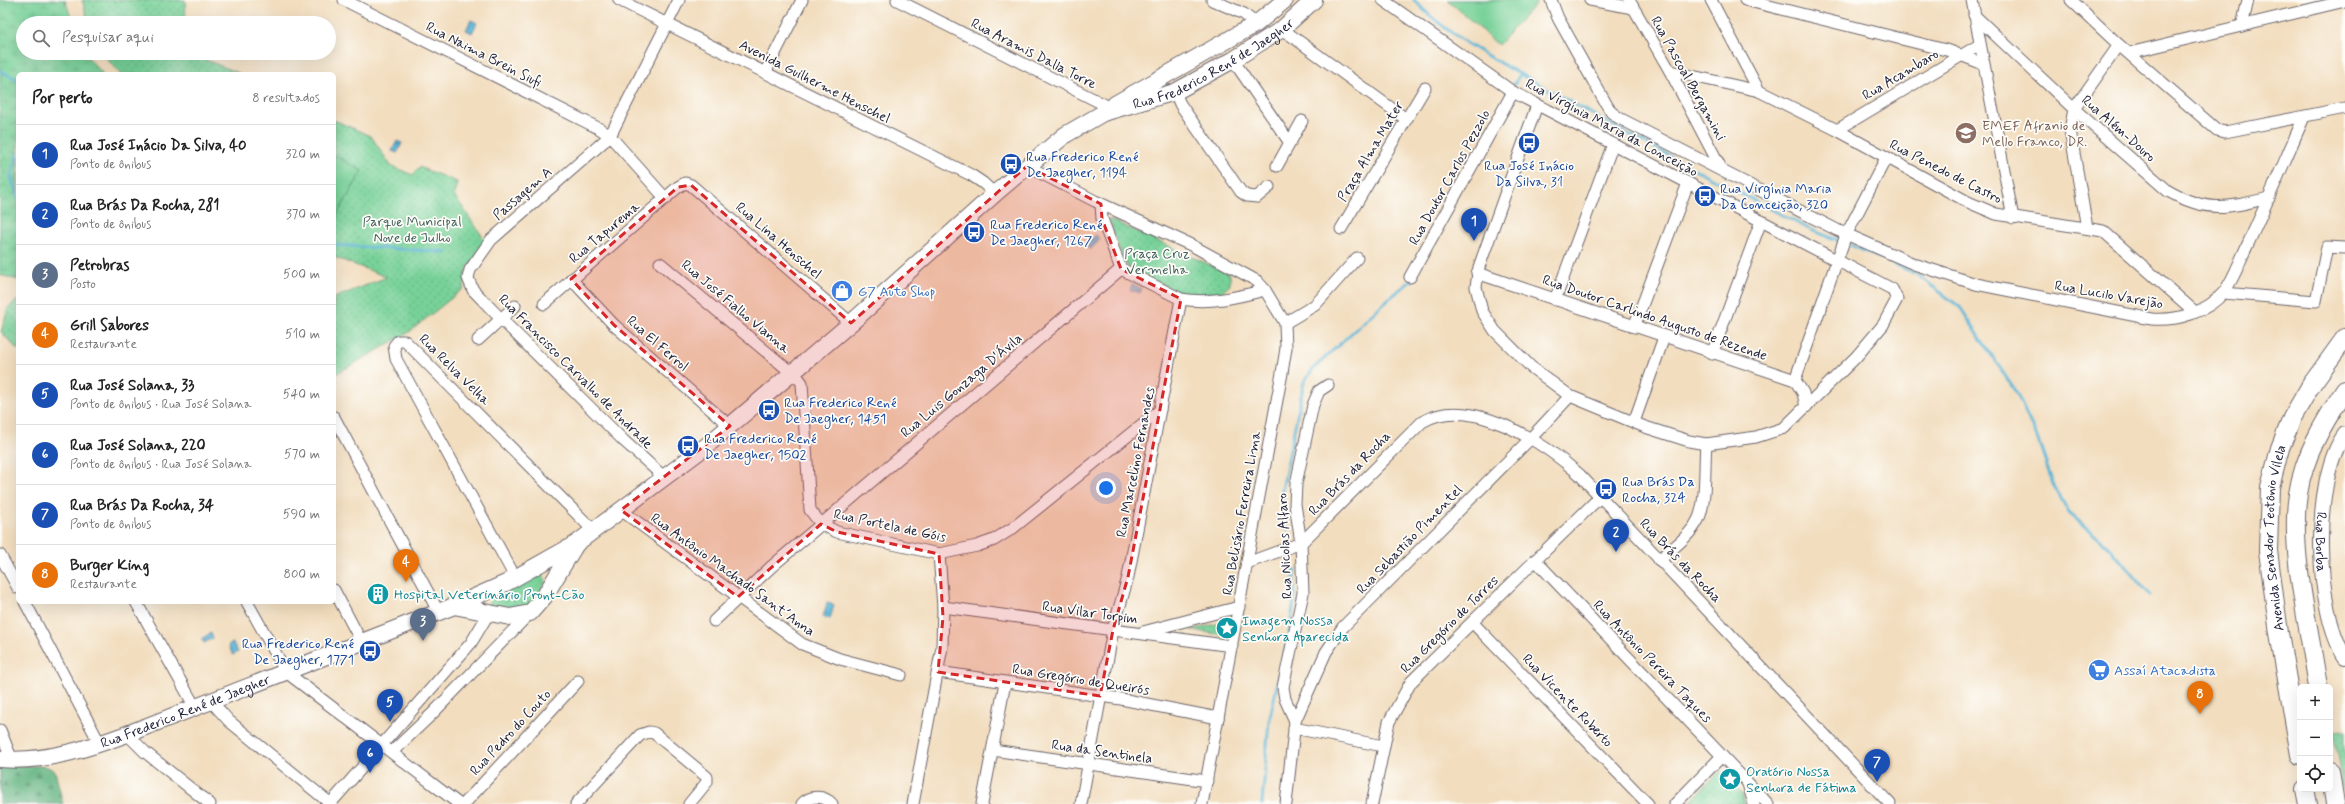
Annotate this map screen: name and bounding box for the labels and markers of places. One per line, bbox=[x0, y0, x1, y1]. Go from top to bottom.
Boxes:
place label: EMEF Afranio de Mello Franco, DR. bbox=[1982, 117, 2087, 151]
school or university icon: EMEF Afranio de Mello Franco, DR. bbox=[1953, 120, 1979, 146]
bus stop icon: Rua José Inácio Da Silva, 31 bbox=[1516, 130, 1542, 156]
place label: Rua Frederico René De Jaegher, 1194 bbox=[1026, 148, 1138, 183]
bus stop icon: Rua Frederico René De Jaegher, 1194 bbox=[998, 151, 1024, 177]
place label: Rua José Inácio Da Silva, 31 bbox=[1484, 157, 1574, 191]
place label: Rua Virgínia Maria Da Conceição, 320 bbox=[1720, 180, 1832, 214]
bus stop icon: Rua Virgínia Maria Da Conceição, 320 bbox=[1692, 183, 1718, 209]
pin: 1 bbox=[1461, 208, 1487, 241]
place label: Rua Frederico René De Jaegher, 1267 bbox=[990, 216, 1102, 251]
bus stop icon: Rua Frederico René De Jaegher, 1267 bbox=[961, 219, 987, 245]
shop icon: G7 Auto Shop bbox=[829, 278, 855, 304]
place label: G7 Auto Shop bbox=[858, 283, 935, 301]
place label: Rua Frederico René De Jaegher, 1451 bbox=[784, 394, 896, 429]
bus stop icon: Rua Frederico René De Jaegher, 1451 bbox=[756, 397, 782, 423]
place label: Rua Frederico René De Jaegher, 1502 bbox=[704, 430, 816, 465]
bus stop icon: Rua Frederico René De Jaegher, 1502 bbox=[675, 433, 701, 459]
place label: Rua Brás Da Rocha, 324 bbox=[1622, 473, 1695, 507]
bus stop icon: Rua Brás Da Rocha, 324 bbox=[1593, 476, 1619, 502]
pin: 2 bbox=[1603, 519, 1629, 552]
pin: 4 bbox=[393, 549, 419, 582]
building icon: Hospital Veterinário Pront-Cão bbox=[365, 581, 391, 607]
place label: Hospital Veterinário Pront-Cão bbox=[394, 586, 584, 604]
pin: 3 bbox=[410, 608, 436, 641]
place label: Imagem Nossa Senhora Aparecida bbox=[1242, 612, 1349, 647]
place icon: Imagem Nossa Senhora Aparecida bbox=[1214, 615, 1240, 641]
place label: Rua Frederico René De Jaegher, 1771 bbox=[242, 635, 354, 670]
bus stop icon: Rua Frederico René De Jaegher, 1771 bbox=[357, 638, 383, 664]
supermarket icon: Assaí Atacadista bbox=[2086, 657, 2112, 683]
place label: Assaí Atacadista bbox=[2114, 662, 2216, 680]
pin: 8 bbox=[2187, 681, 2213, 714]
pin: 5 bbox=[377, 689, 403, 722]
pin: 6 bbox=[357, 740, 383, 773]
pin: 7 bbox=[1864, 749, 1890, 782]
place label: Oratório Nossa Senhora de Fátima bbox=[1746, 763, 1857, 797]
place icon: Oratório Nossa Senhora de Fátima bbox=[1717, 766, 1743, 792]

